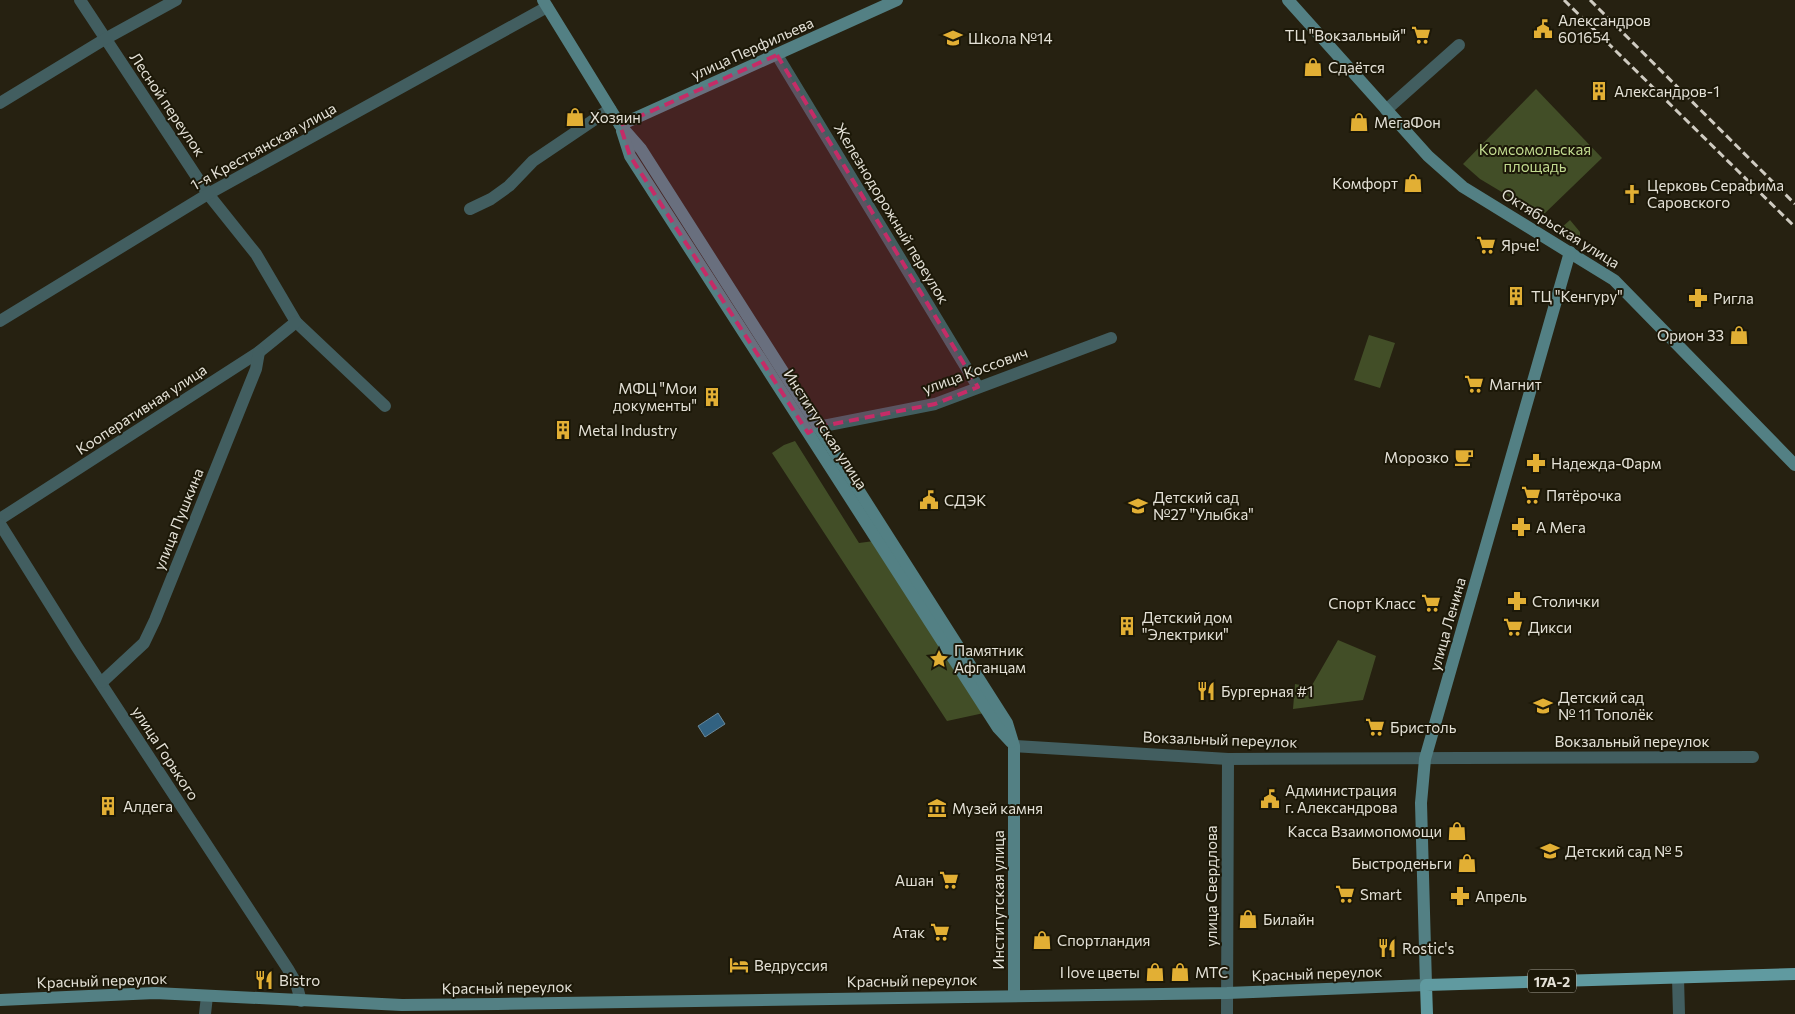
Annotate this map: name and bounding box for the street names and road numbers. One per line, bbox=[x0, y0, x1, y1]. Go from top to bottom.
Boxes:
street label: улица Перфильева bbox=[688, 13, 816, 83]
street label: Лесной переулок bbox=[127, 49, 209, 159]
street label: 1-я Крестьянская улица bbox=[187, 98, 339, 194]
street label: Железнодорожный переулок bbox=[831, 119, 953, 307]
street label: Октябрьская улица bbox=[1499, 184, 1623, 272]
street label: улица Коссович bbox=[920, 343, 1030, 397]
street label: Кооперативная улица bbox=[72, 360, 210, 458]
street label: Институтская улица bbox=[780, 366, 872, 492]
street label: улица Пушкина bbox=[149, 465, 207, 573]
street label: улица Ленина bbox=[1425, 575, 1469, 673]
street label: улица Горького bbox=[129, 702, 203, 804]
street label: Вокзальный переулок bbox=[1142, 727, 1298, 751]
street label: Вокзальный переулок bbox=[1555, 732, 1709, 750]
street label: улица Свердлова bbox=[1202, 825, 1220, 947]
street label: Институтская улица bbox=[989, 830, 1007, 970]
street label: Красный переулок bbox=[1251, 962, 1383, 984]
street label: Красный переулок bbox=[36, 969, 168, 991]
road number: 17А-2 bbox=[1528, 969, 1576, 992]
street label: Красный переулок bbox=[846, 970, 978, 990]
street label: Красный переулок bbox=[441, 977, 573, 997]

